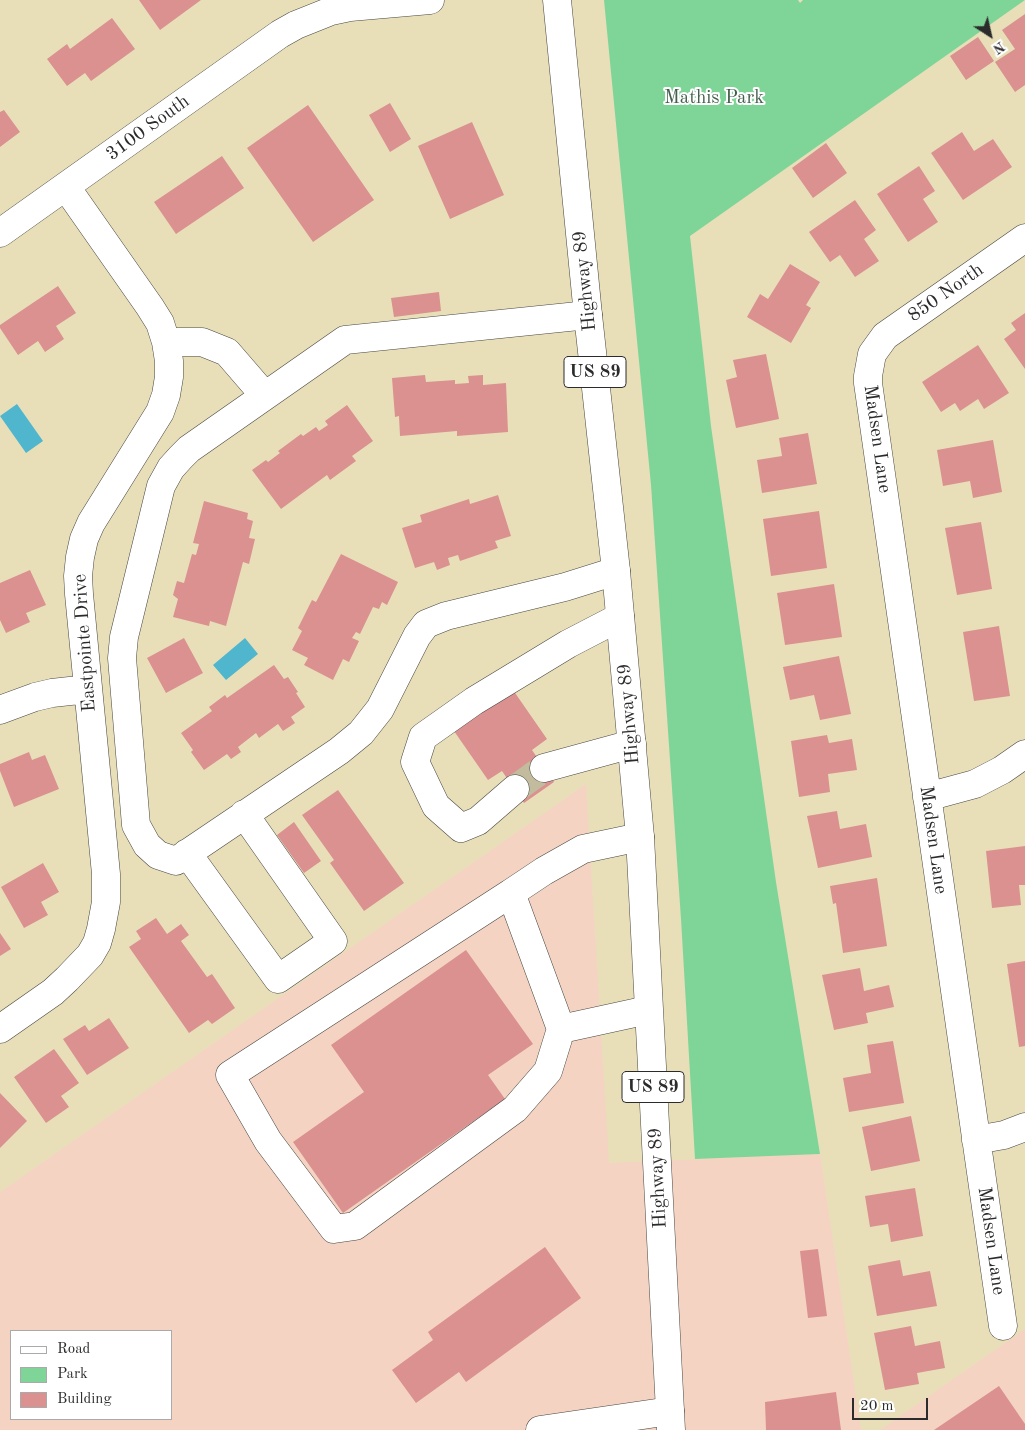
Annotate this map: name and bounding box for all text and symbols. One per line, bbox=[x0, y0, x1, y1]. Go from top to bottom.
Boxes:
north arrow bbox=[965, 10, 1015, 60]
text: N bbox=[990, 38, 1007, 56]
park label: Mathis Park bbox=[664, 87, 764, 109]
street label: 3100 South bbox=[102, 90, 194, 166]
street label: Highway 89 bbox=[568, 229, 602, 333]
street label: 850 North bbox=[904, 259, 988, 327]
road number: US 89 bbox=[564, 357, 626, 388]
street label: Madsen Lane bbox=[858, 383, 896, 495]
street label: Eastpointe Drive bbox=[69, 573, 101, 713]
street label: Highway 89 bbox=[613, 663, 645, 765]
street label: Madsen Lane bbox=[914, 784, 952, 896]
road number: US 89 bbox=[622, 1072, 684, 1102]
street label: Highway 89 bbox=[644, 1127, 672, 1229]
street label: Madsen Lane bbox=[972, 1185, 1010, 1297]
legend bbox=[10, 1330, 172, 1420]
text: Road bbox=[57, 1342, 90, 1357]
text: Park bbox=[57, 1367, 88, 1382]
scale bar bbox=[855, 1388, 931, 1420]
text: Building bbox=[57, 1392, 112, 1407]
text: 20 m bbox=[860, 1399, 894, 1414]

